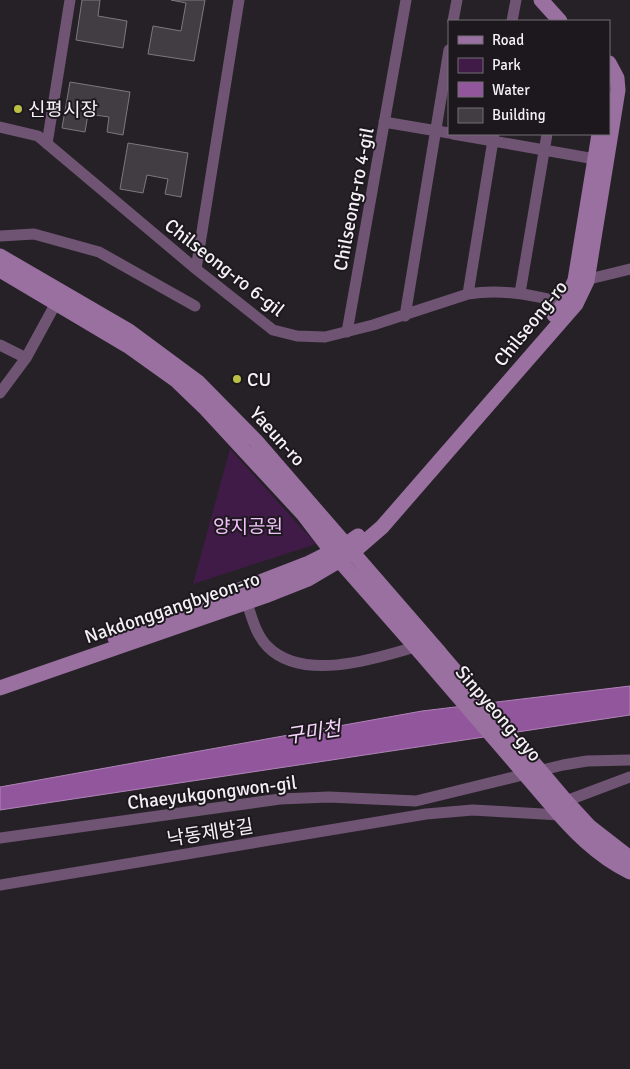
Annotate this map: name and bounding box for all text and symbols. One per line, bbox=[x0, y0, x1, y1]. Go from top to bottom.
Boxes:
legend bbox=[448, 20, 610, 135]
text: Road bbox=[492, 31, 524, 49]
text: Park bbox=[492, 56, 521, 74]
text: Water bbox=[492, 81, 530, 99]
place label: 신평시장 bbox=[28, 98, 98, 122]
marker: 신평시장 bbox=[12, 103, 24, 115]
text: Building bbox=[492, 106, 546, 124]
street label: Chilseong-ro 4-gil bbox=[328, 125, 380, 273]
street label: Chilseong-ro 6-gil bbox=[160, 214, 289, 322]
street label: Chilseong-ro bbox=[489, 276, 573, 372]
place label: CU bbox=[247, 368, 271, 392]
marker: CU bbox=[231, 373, 243, 385]
street label: Yaeun-ro bbox=[244, 402, 310, 471]
park label: 양지공원 bbox=[213, 515, 283, 539]
street label: Nakdonggangbyeon-ro bbox=[82, 567, 263, 649]
street label: Sinpyeong-gyo bbox=[450, 661, 547, 767]
water label: 구미천 bbox=[284, 715, 345, 749]
street label: Chaeyukgongwon-gil bbox=[126, 771, 298, 815]
street label: 낙동제방길 bbox=[165, 814, 255, 852]

